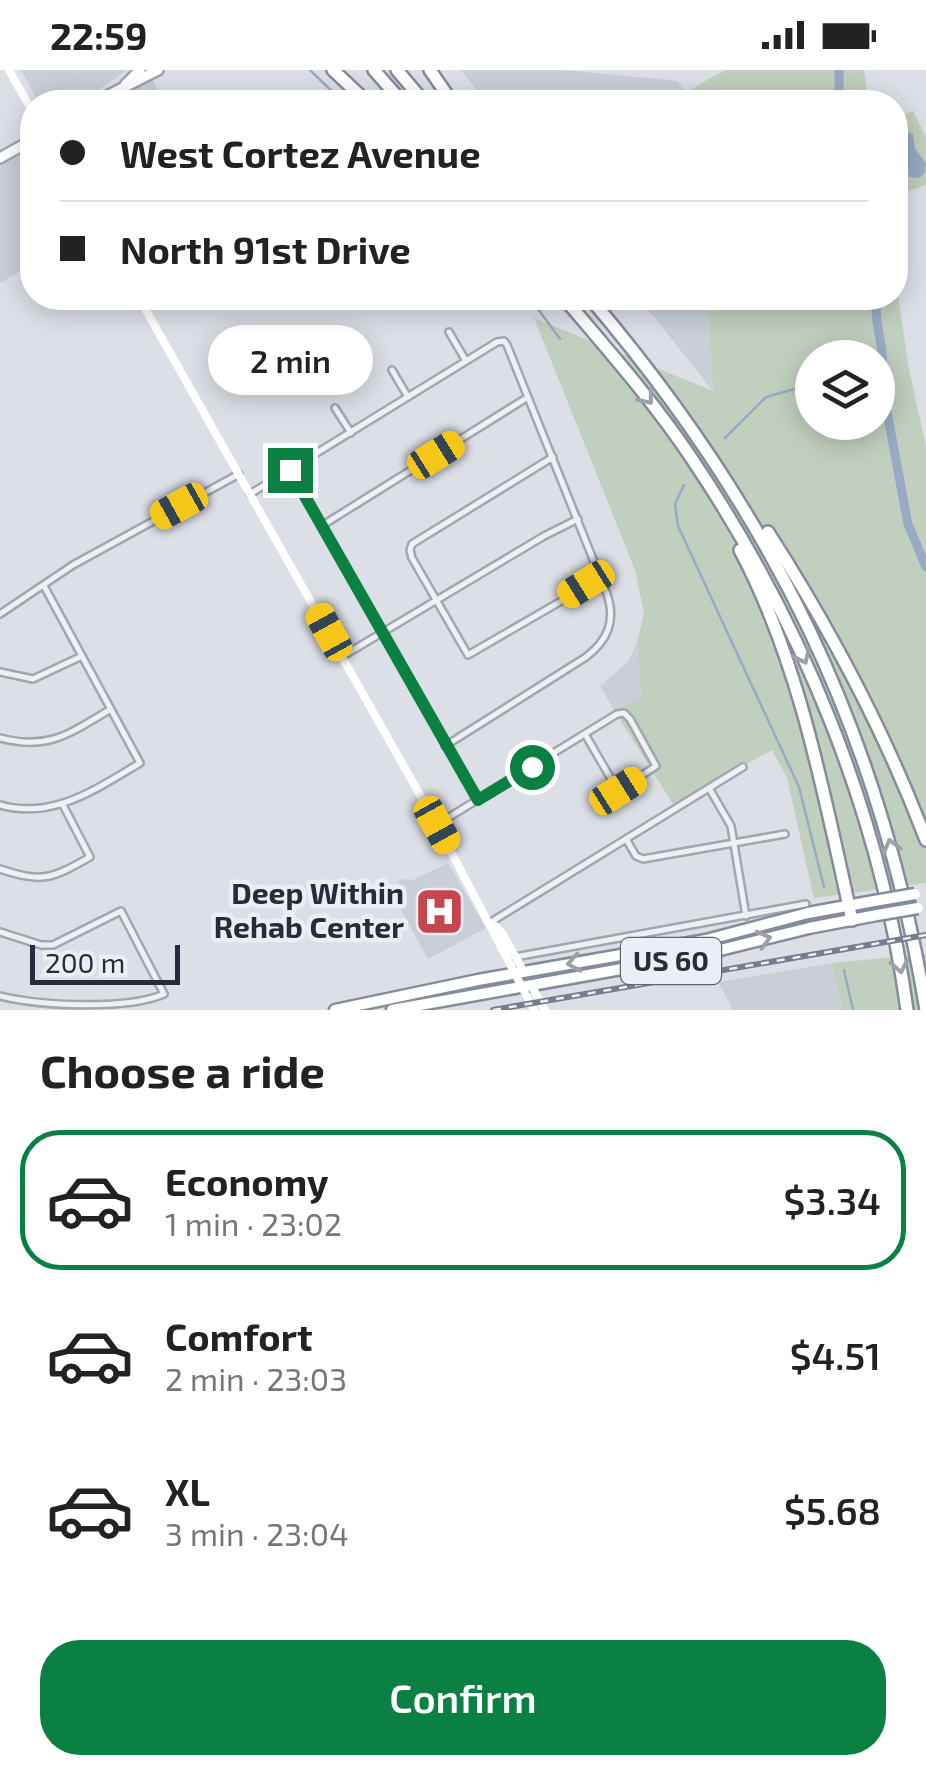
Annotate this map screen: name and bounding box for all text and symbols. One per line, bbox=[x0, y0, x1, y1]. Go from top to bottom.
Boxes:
text: 22:59 bbox=[50, 12, 147, 58]
text: West Cortez Avenue bbox=[120, 130, 481, 176]
text: North 91st Drive bbox=[120, 226, 411, 272]
callout: 2 min bbox=[208, 325, 372, 395]
map controls bbox=[795, 340, 895, 440]
button: layers bbox=[795, 340, 895, 440]
text: 2 min bbox=[250, 341, 331, 379]
one-way arrow bbox=[635, 387, 652, 405]
car bbox=[403, 426, 469, 484]
route end bbox=[268, 448, 313, 493]
car bbox=[145, 478, 213, 534]
car bbox=[553, 555, 619, 613]
car bbox=[301, 598, 357, 666]
one-way arrow bbox=[791, 647, 811, 665]
route start bbox=[510, 745, 555, 790]
car bbox=[585, 762, 651, 820]
car bbox=[409, 791, 465, 859]
one-way arrow bbox=[882, 838, 903, 855]
place label: Deep Within Rehab Center bbox=[214, 874, 404, 944]
hospital icon: Deep Within Rehab Center bbox=[413, 885, 465, 937]
one-way arrow bbox=[755, 930, 772, 951]
road number: US 60 bbox=[621, 938, 721, 984]
scale bar bbox=[30, 940, 180, 984]
text: 200 m bbox=[45, 945, 125, 979]
one-way arrow bbox=[566, 952, 583, 973]
one-way arrow bbox=[888, 957, 909, 974]
text: Choose a ride bbox=[40, 1043, 325, 1097]
icon: car bbox=[45, 1155, 135, 1245]
text: Economy bbox=[165, 1158, 329, 1204]
text: $3.34 bbox=[784, 1177, 881, 1223]
text: 1 min · 23:02 bbox=[165, 1204, 342, 1242]
icon: car bbox=[45, 1310, 135, 1400]
text: Comfort bbox=[165, 1313, 313, 1359]
text: $4.51 bbox=[790, 1332, 881, 1378]
text: 2 min · 23:03 bbox=[165, 1359, 347, 1397]
icon: car bbox=[45, 1465, 135, 1555]
text: XL bbox=[165, 1468, 210, 1514]
text: $5.68 bbox=[784, 1487, 881, 1533]
text: 3 min · 23:04 bbox=[165, 1514, 349, 1552]
button: Confirm bbox=[40, 1640, 886, 1755]

